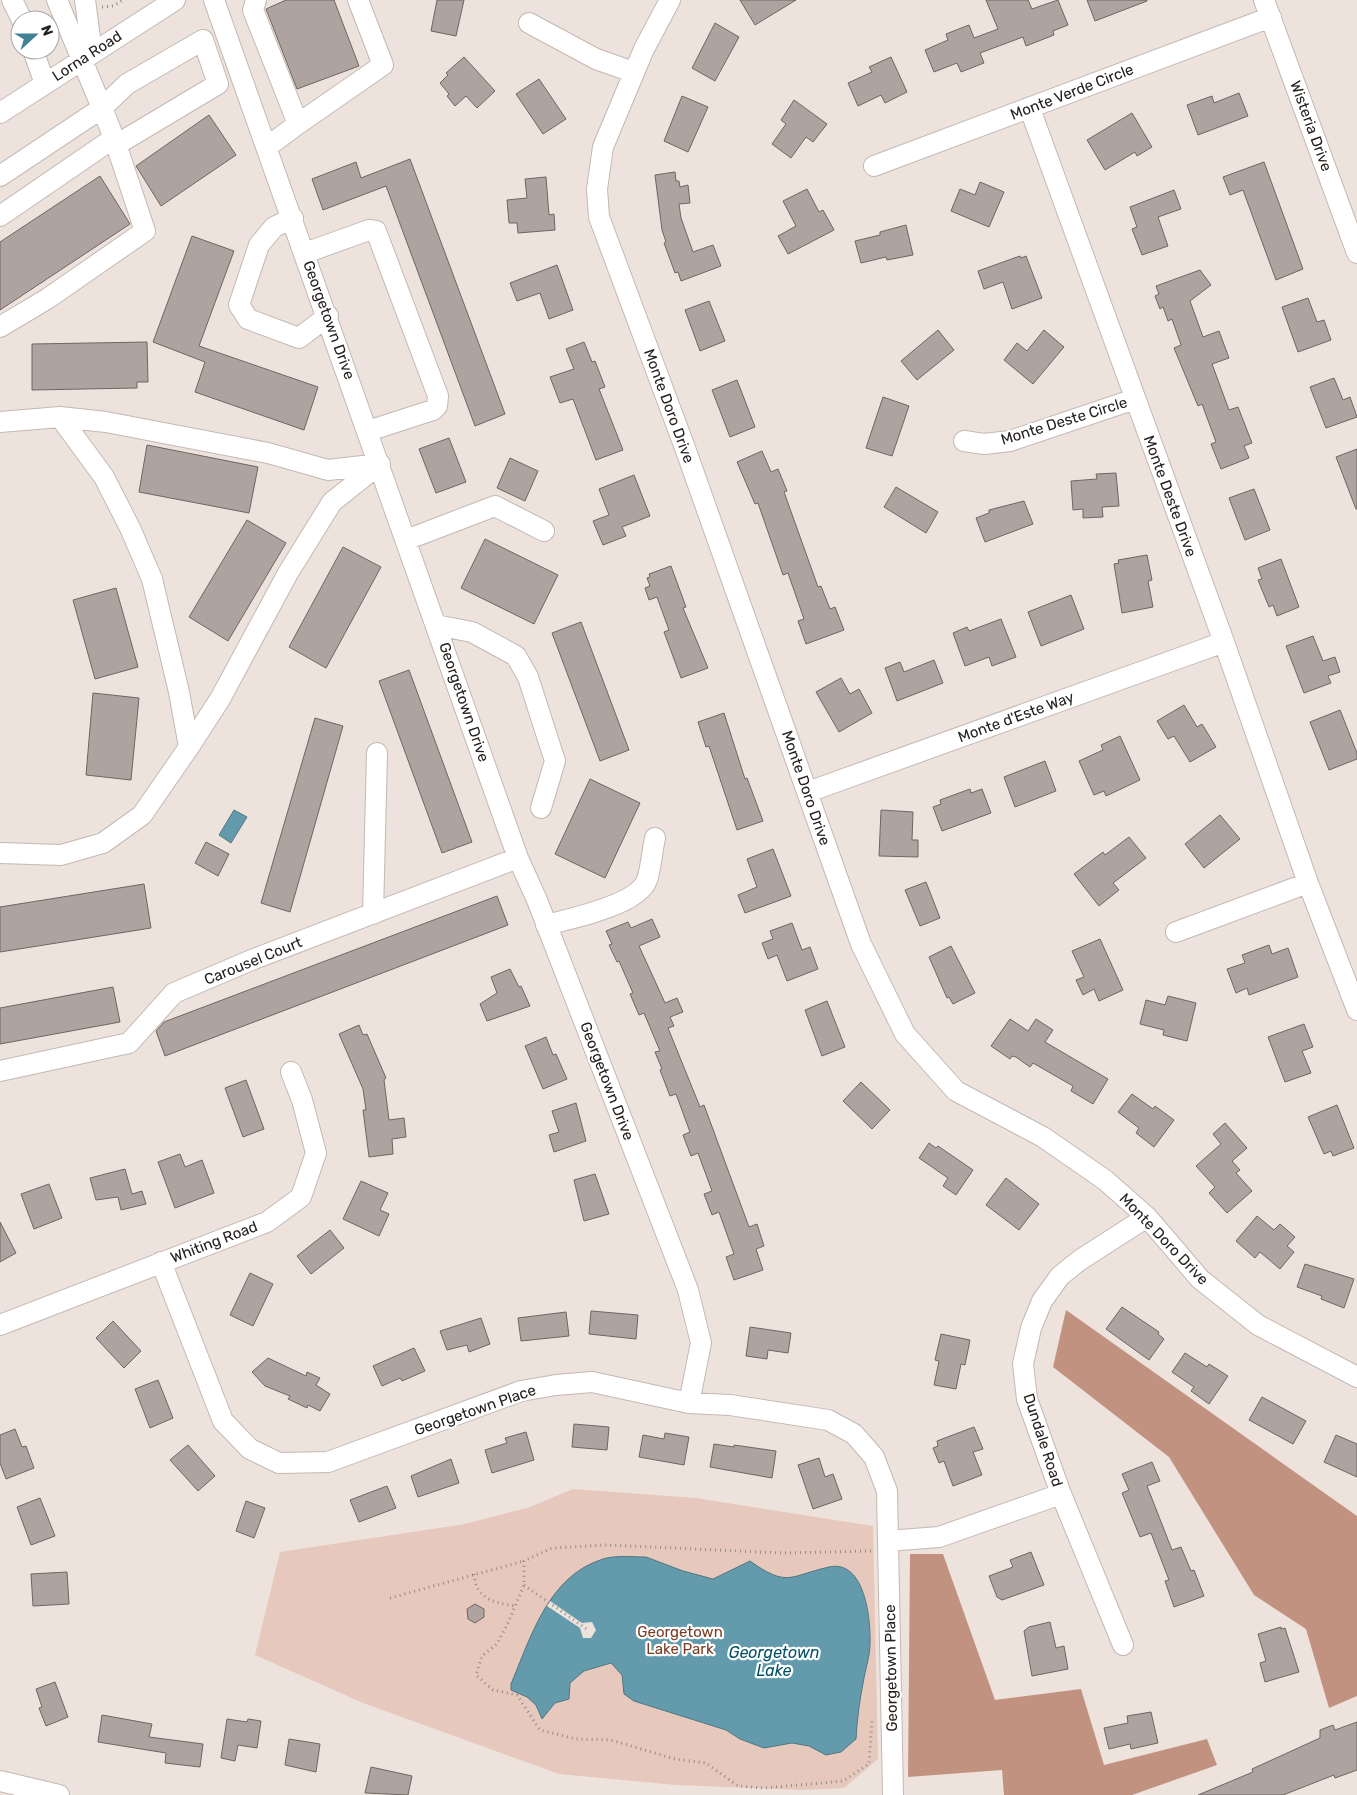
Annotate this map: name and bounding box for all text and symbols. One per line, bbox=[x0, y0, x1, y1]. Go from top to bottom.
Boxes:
north arrow bbox=[10, 10, 60, 60]
text: N bbox=[37, 23, 56, 38]
street label: Lorna Road bbox=[49, 27, 125, 85]
street label: Monte Verde Circle bbox=[1008, 60, 1136, 124]
street label: Wisteria Drive bbox=[1286, 78, 1336, 174]
street label: Georgetown Drive bbox=[299, 258, 359, 382]
street label: Monte Doro Drive bbox=[640, 346, 698, 466]
street label: Monte Deste Circle bbox=[999, 393, 1129, 449]
street label: Monte Deste Drive bbox=[1140, 433, 1200, 559]
street label: Georgetown Drive bbox=[435, 640, 493, 764]
street label: Monte d'Este Way bbox=[956, 688, 1076, 746]
street label: Monte Doro Drive bbox=[778, 728, 834, 848]
street label: Carousel Court bbox=[201, 933, 305, 989]
street label: Georgetown Drive bbox=[576, 1019, 638, 1143]
street label: Monte Doro Drive bbox=[1116, 1189, 1212, 1289]
street label: Whiting Road bbox=[168, 1217, 260, 1267]
street label: Georgetown Place bbox=[412, 1381, 538, 1439]
street label: Dundale Road bbox=[1019, 1391, 1067, 1489]
street label: Georgetown Place bbox=[881, 1604, 901, 1732]
park label: Georgetown Lake Park bbox=[637, 1623, 723, 1658]
water label: Georgetown Lake bbox=[729, 1643, 819, 1680]

